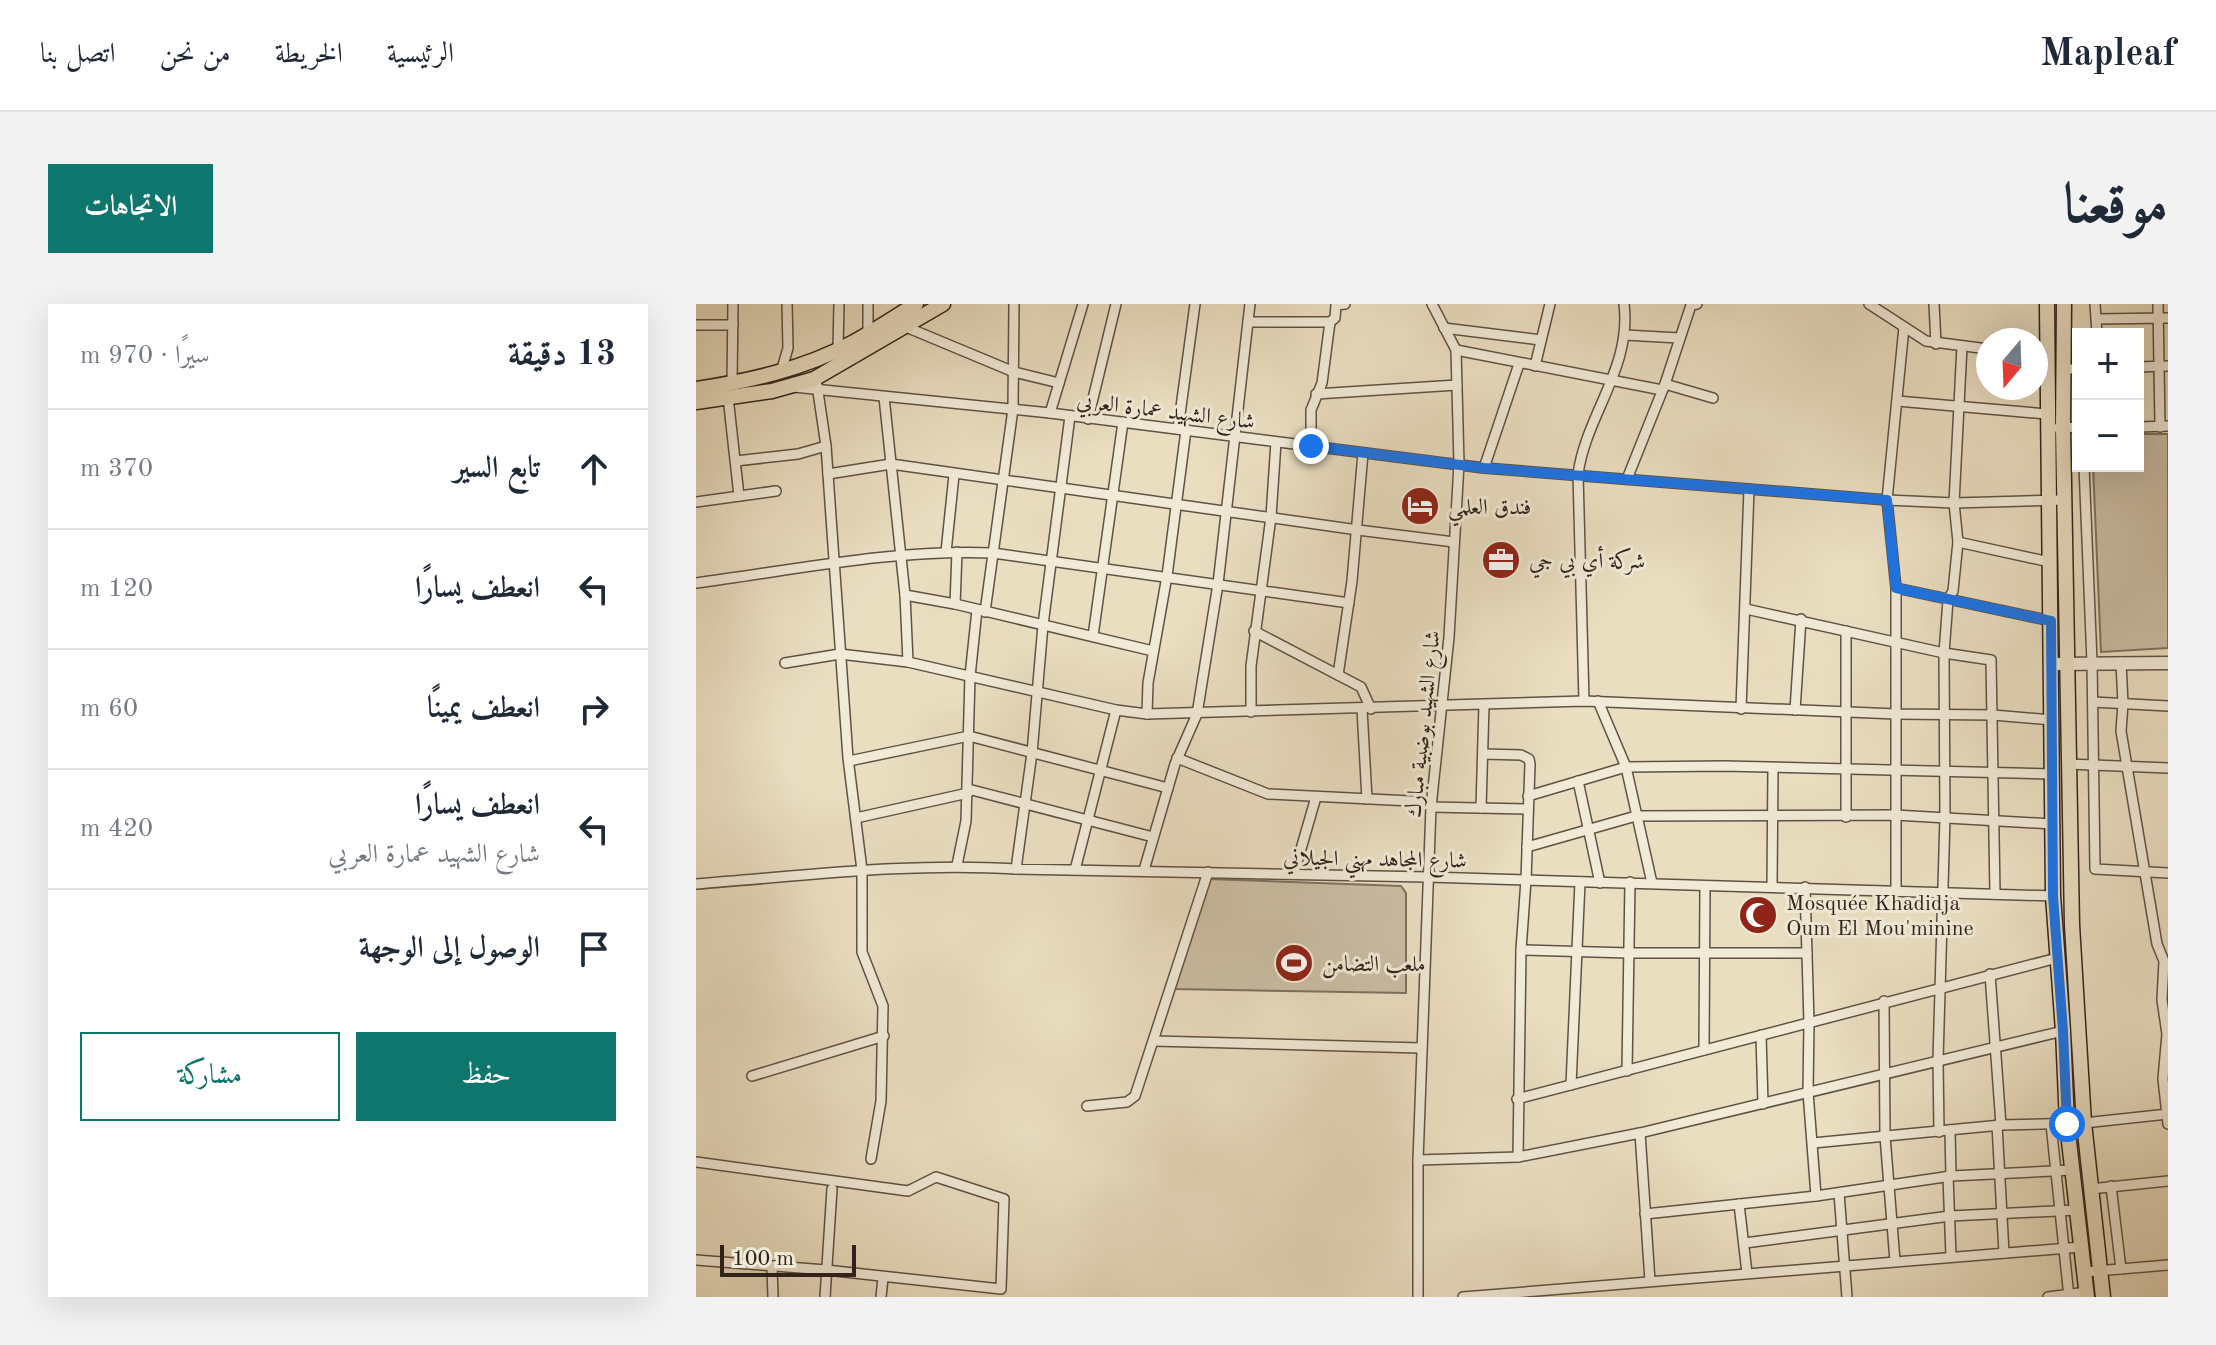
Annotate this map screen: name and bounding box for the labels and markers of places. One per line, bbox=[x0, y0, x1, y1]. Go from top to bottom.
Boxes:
hotel icon: فندق العلمي bbox=[1399, 485, 1441, 527]
place label: فندق العلمي bbox=[1448, 497, 1531, 527]
office icon: شركة أي بي جي bbox=[1480, 539, 1522, 581]
place label: شركة أي بي جي bbox=[1529, 545, 1645, 579]
place label: Mosquée Khadidja Oum El Mou'minine bbox=[1786, 893, 1974, 940]
mosque icon: Mosquée Khadidja Oum El Mou'minine bbox=[1737, 894, 1779, 936]
sports icon: ملعب التضامن bbox=[1273, 942, 1315, 984]
place label: ملعب التضامن bbox=[1322, 954, 1426, 979]

